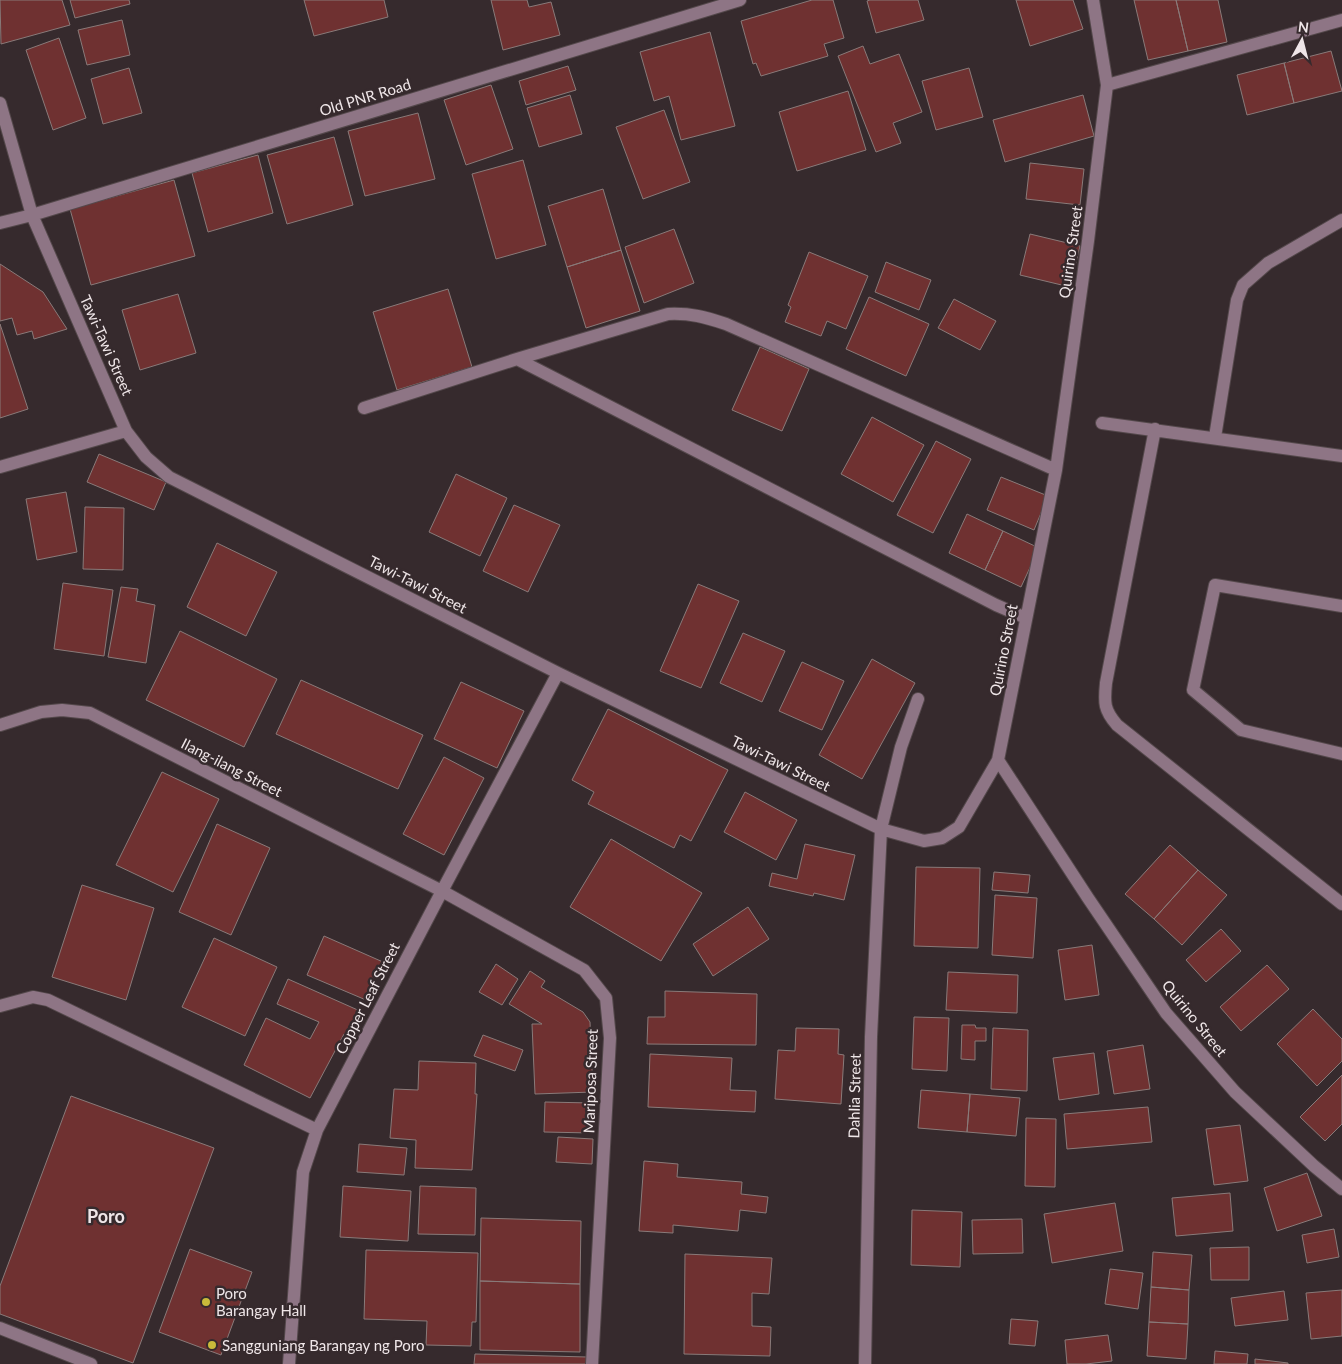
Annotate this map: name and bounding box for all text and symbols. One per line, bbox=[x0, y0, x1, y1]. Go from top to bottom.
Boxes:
north arrow bbox=[1277, 15, 1327, 65]
text: N bbox=[1297, 18, 1310, 36]
street label: Old PNR Road bbox=[317, 75, 413, 119]
street label: Quirino Street bbox=[1055, 204, 1085, 299]
street label: Tawi-Tawi Street bbox=[77, 292, 137, 399]
street label: Tawi-Tawi Street bbox=[366, 551, 471, 617]
street label: Quirino Street bbox=[985, 602, 1021, 697]
street label: Tawi-Tawi Street bbox=[729, 731, 834, 795]
street label: Ilang-ilang Street bbox=[178, 734, 286, 800]
street label: Copper Leaf Street bbox=[331, 939, 403, 1057]
street label: Quirino Street bbox=[1159, 976, 1232, 1060]
street label: Mariposa Street bbox=[579, 1028, 601, 1133]
street label: Dahlia Street bbox=[844, 1053, 864, 1139]
district label: Poro bbox=[87, 1205, 125, 1227]
place label: Poro Barangay Hall bbox=[216, 1284, 306, 1319]
marker: Poro Barangay Hall bbox=[200, 1296, 212, 1308]
place label: Sangguniang Barangay ng Poro bbox=[222, 1336, 424, 1354]
marker: Sangguniang Barangay ng Poro bbox=[206, 1339, 218, 1351]

